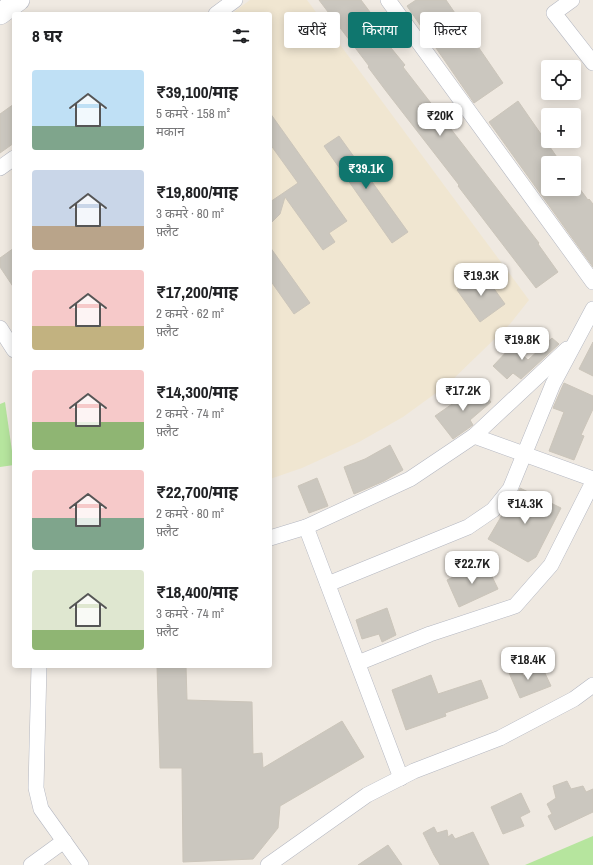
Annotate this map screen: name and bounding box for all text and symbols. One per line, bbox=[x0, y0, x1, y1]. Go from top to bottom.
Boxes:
chip: खरीदें bbox=[284, 12, 340, 48]
chip: किराया bbox=[348, 12, 412, 48]
chip: फ़िल्टर bbox=[420, 12, 481, 48]
text: 8 घर bbox=[32, 24, 62, 47]
icon: filters bbox=[230, 25, 252, 47]
map controls bbox=[541, 60, 581, 196]
button: locate bbox=[541, 60, 581, 100]
text: ₹39,100/माह bbox=[156, 80, 238, 103]
icon: home bbox=[64, 86, 112, 134]
pin: ₹20K bbox=[416, 103, 464, 137]
text: 5 कमरे · 158 m² bbox=[156, 105, 230, 122]
text: ₹20K bbox=[426, 107, 454, 124]
button: + bbox=[541, 108, 581, 148]
text: मकान bbox=[156, 123, 184, 140]
pin: ₹39.1K bbox=[333, 156, 399, 190]
button: − bbox=[541, 156, 581, 196]
text: ₹39.1K bbox=[348, 160, 384, 177]
text: ₹19,800/माह bbox=[156, 180, 238, 203]
icon: home bbox=[64, 186, 112, 234]
text: 3 कमरे · 80 m² bbox=[156, 205, 224, 222]
text: फ़्लैट bbox=[156, 223, 179, 240]
pin: ₹19.3K bbox=[448, 263, 514, 297]
text: ₹19.3K bbox=[463, 267, 499, 284]
text: ₹17,200/माह bbox=[156, 280, 238, 303]
icon: home bbox=[64, 286, 112, 334]
text: 2 कमरे · 62 m² bbox=[156, 305, 224, 322]
text: फ़्लैट bbox=[156, 323, 179, 340]
pin: ₹19.8K bbox=[489, 327, 555, 361]
text: ₹19.8K bbox=[504, 331, 540, 348]
pin: ₹17.2K bbox=[430, 378, 496, 412]
text: ₹14,300/माह bbox=[156, 380, 238, 403]
text: ₹17.2K bbox=[445, 382, 481, 399]
icon: home bbox=[64, 386, 112, 434]
text: 2 कमरे · 74 m² bbox=[156, 405, 224, 422]
text: फ़्लैट bbox=[156, 423, 179, 440]
text: ₹22,700/माह bbox=[156, 480, 238, 503]
icon: home bbox=[64, 486, 112, 534]
pin: ₹14.3K bbox=[492, 491, 558, 525]
text: ₹14.3K bbox=[507, 495, 543, 512]
text: 2 कमरे · 80 m² bbox=[156, 505, 224, 522]
text: फ़्लैट bbox=[156, 523, 179, 540]
pin: ₹22.7K bbox=[439, 551, 505, 585]
text: ₹22.7K bbox=[454, 555, 490, 572]
text: ₹18,400/माह bbox=[156, 580, 238, 603]
icon: home bbox=[64, 586, 112, 634]
text: 3 कमरे · 74 m² bbox=[156, 605, 224, 622]
text: फ़्लैट bbox=[156, 623, 179, 640]
pin: ₹18.4K bbox=[495, 647, 561, 681]
text: ₹18.4K bbox=[510, 651, 546, 668]

